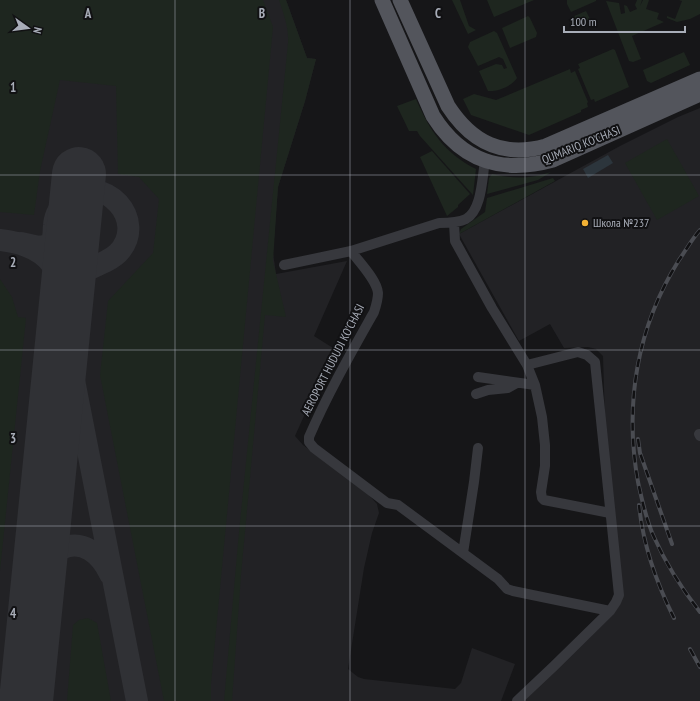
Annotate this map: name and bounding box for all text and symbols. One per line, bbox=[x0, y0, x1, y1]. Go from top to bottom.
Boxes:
text: A bbox=[84, 5, 92, 22]
text: B bbox=[259, 5, 265, 22]
text: C bbox=[435, 5, 441, 22]
north arrow bbox=[8, 8, 48, 48]
scale bar bbox=[564, 8, 685, 34]
text: 100 m bbox=[570, 14, 597, 29]
text: N bbox=[30, 26, 45, 35]
text: 1 bbox=[10, 79, 16, 96]
street label: QUMARIQ KO'CHASI bbox=[539, 122, 622, 167]
place label: Школа №237 bbox=[593, 215, 649, 230]
marker: Школа №237 bbox=[580, 218, 590, 228]
text: 2 bbox=[10, 254, 16, 271]
street label: AEROPORT HUDUDI KO'CHASI bbox=[298, 301, 367, 418]
text: 3 bbox=[10, 430, 16, 447]
text: 4 bbox=[10, 605, 17, 622]

